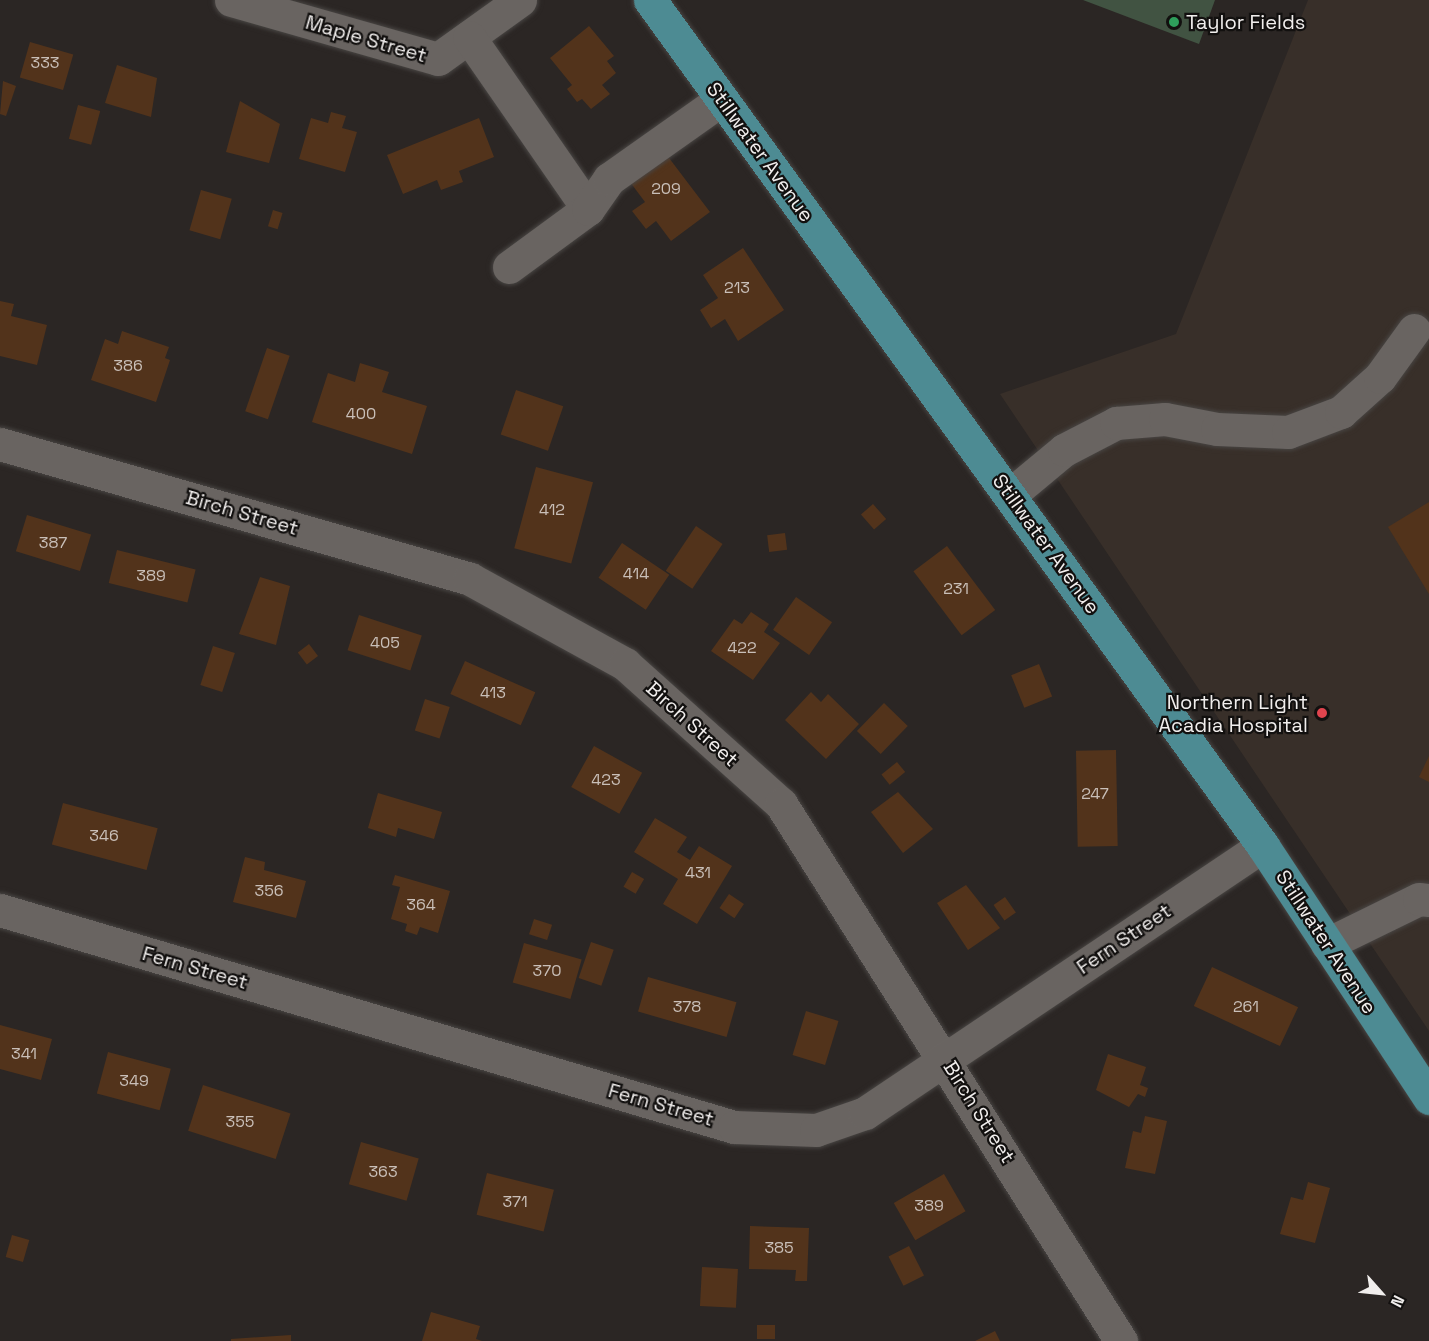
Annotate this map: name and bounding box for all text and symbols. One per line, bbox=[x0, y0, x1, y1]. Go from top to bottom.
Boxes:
street label: Maple Street bbox=[303, 10, 429, 68]
place label: Taylor Fields bbox=[1186, 10, 1305, 34]
marker: Taylor Fields bbox=[1167, 15, 1181, 29]
house number: 333 bbox=[31, 53, 59, 73]
street label: Stillwater Avenue bbox=[701, 77, 819, 227]
house number: 209 bbox=[651, 179, 681, 199]
house number: 213 bbox=[724, 278, 750, 298]
house number: 386 bbox=[113, 356, 143, 376]
house number: 400 bbox=[346, 404, 376, 424]
street label: Stillwater Avenue bbox=[987, 469, 1105, 619]
street label: Birch Street bbox=[183, 486, 301, 540]
house number: 412 bbox=[539, 500, 565, 520]
house number: 387 bbox=[39, 533, 67, 553]
house number: 414 bbox=[623, 564, 649, 584]
house number: 389 bbox=[136, 566, 166, 586]
house number: 231 bbox=[943, 579, 969, 599]
house number: 405 bbox=[370, 633, 400, 653]
house number: 422 bbox=[727, 638, 757, 658]
street label: Birch Street bbox=[641, 676, 743, 772]
house number: 413 bbox=[480, 683, 506, 703]
place label: Northern Light Acadia Hospital bbox=[1158, 690, 1308, 737]
marker: Northern Light Acadia Hospital bbox=[1313, 704, 1331, 722]
house number: 423 bbox=[591, 770, 621, 790]
house number: 247 bbox=[1081, 784, 1109, 804]
house number: 346 bbox=[89, 826, 119, 846]
house number: 431 bbox=[685, 863, 711, 883]
street label: Stillwater Avenue bbox=[1270, 865, 1382, 1019]
house number: 356 bbox=[254, 881, 284, 901]
house number: 364 bbox=[406, 895, 436, 915]
street label: Fern Street bbox=[1072, 899, 1176, 979]
street label: Fern Street bbox=[140, 941, 250, 995]
house number: 370 bbox=[533, 961, 561, 981]
house number: 378 bbox=[673, 997, 701, 1017]
house number: 261 bbox=[1233, 997, 1259, 1017]
house number: 341 bbox=[11, 1044, 37, 1064]
street label: Birch Street bbox=[938, 1057, 1020, 1167]
house number: 349 bbox=[119, 1071, 149, 1091]
street label: Fern Street bbox=[606, 1078, 716, 1132]
house number: 355 bbox=[226, 1112, 254, 1132]
house number: 363 bbox=[368, 1162, 398, 1182]
house number: 371 bbox=[502, 1192, 528, 1212]
house number: 389 bbox=[914, 1196, 944, 1216]
house number: 385 bbox=[764, 1238, 794, 1258]
north arrow bbox=[1351, 1263, 1411, 1323]
text: N bbox=[1386, 1292, 1409, 1311]

